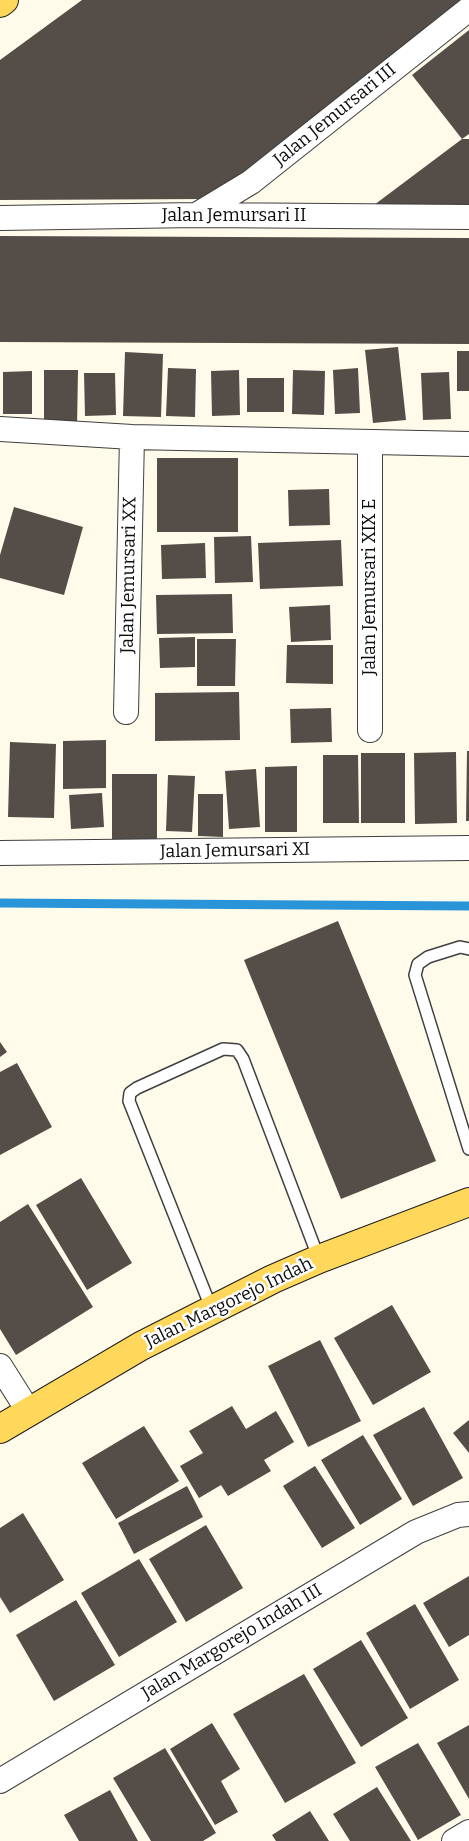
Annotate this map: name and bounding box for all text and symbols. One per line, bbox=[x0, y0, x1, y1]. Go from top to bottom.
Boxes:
street label: Jalan Jemursari III bbox=[270, 59, 400, 171]
street label: Jalan Jemursari II bbox=[162, 205, 306, 227]
street label: Jalan Jemursari XX bbox=[117, 496, 141, 654]
street label: Jalan Jemursari XIX E bbox=[359, 499, 381, 675]
street label: Jalan Jemursari XI bbox=[160, 839, 310, 863]
street label: Jalan Margorejo Indah bbox=[142, 1253, 316, 1353]
street label: Jalan Margorejo Indah III bbox=[138, 1580, 326, 1704]

